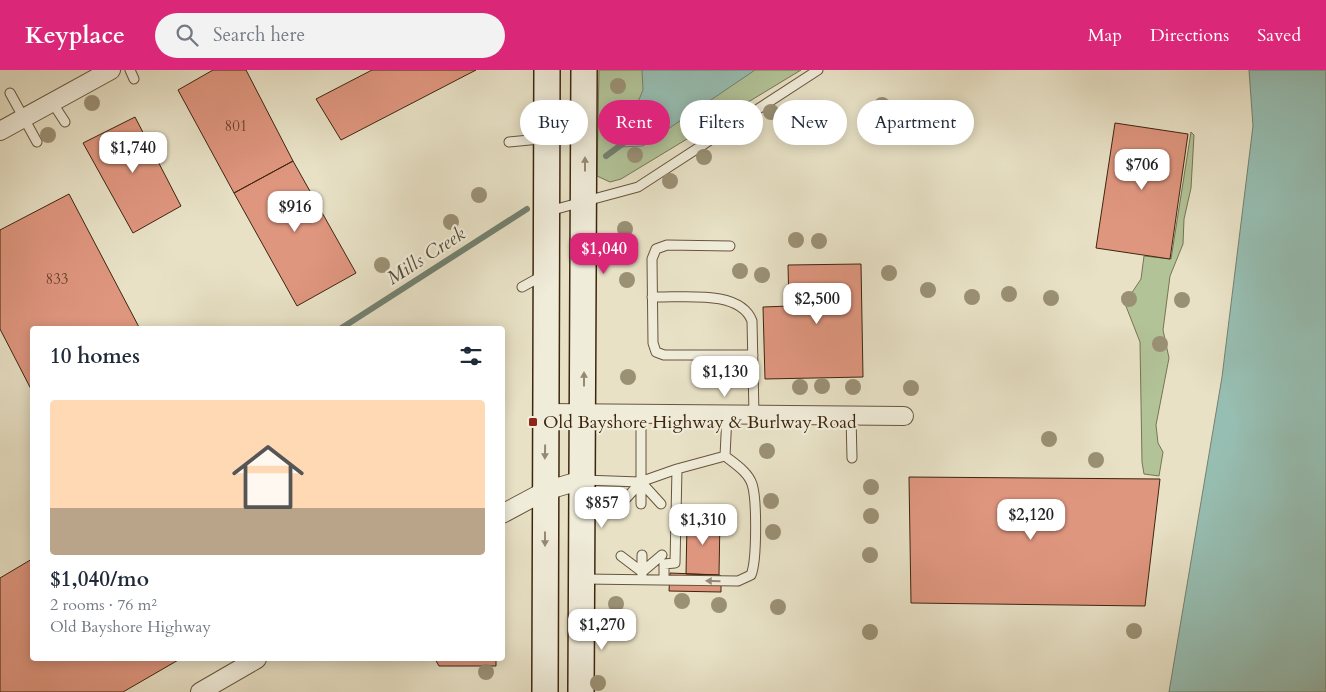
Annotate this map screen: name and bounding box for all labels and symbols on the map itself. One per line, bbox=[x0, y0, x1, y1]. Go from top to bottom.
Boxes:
house number: 801 bbox=[224, 116, 248, 136]
pin: $1,740 bbox=[92, 132, 174, 174]
pin: $706 bbox=[1112, 148, 1172, 191]
one-way arrow bbox=[581, 155, 589, 171]
pin: $916 bbox=[265, 190, 325, 233]
water label: Mills Creek bbox=[382, 221, 471, 291]
pin: $1,040 bbox=[563, 232, 645, 275]
house number: 833 bbox=[45, 269, 69, 289]
pin: $2,500 bbox=[776, 282, 858, 325]
pin: $1,130 bbox=[684, 356, 766, 398]
one-way arrow bbox=[580, 370, 588, 386]
place label: Old Bayshore Highway & Burlway Road bbox=[543, 410, 857, 435]
marker: Old Bayshore Highway & Burlway Road bbox=[527, 416, 539, 428]
one-way arrow bbox=[541, 444, 549, 460]
pin: $857 bbox=[572, 486, 632, 529]
pin: $2,120 bbox=[990, 498, 1072, 541]
pin: $1,310 bbox=[662, 504, 744, 546]
one-way arrow bbox=[541, 532, 549, 548]
one-way arrow bbox=[705, 577, 721, 585]
pin: $1,270 bbox=[561, 608, 643, 651]

